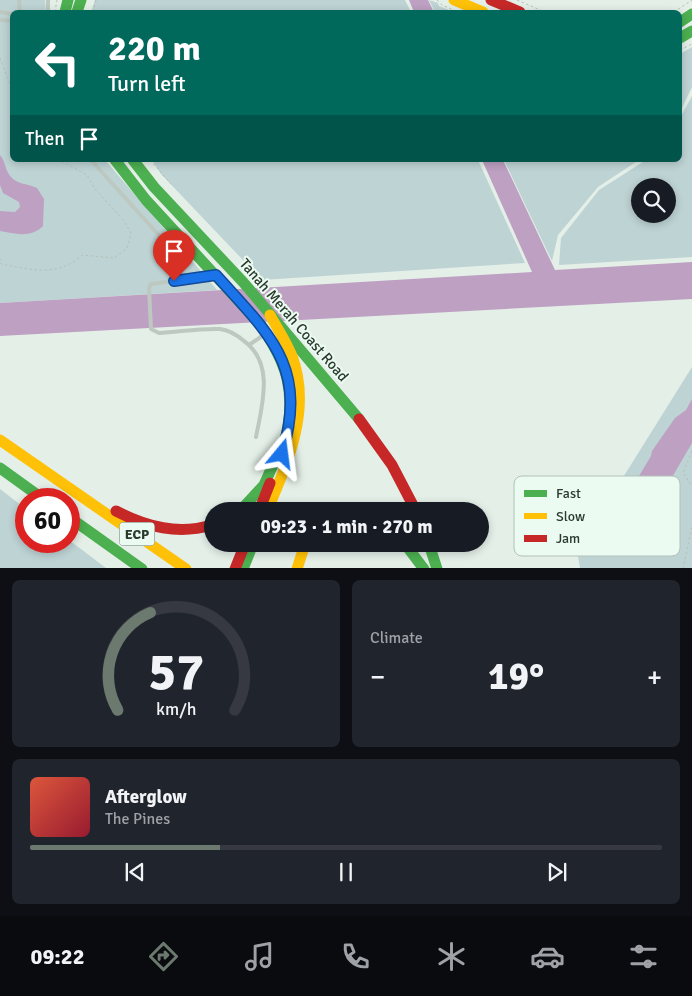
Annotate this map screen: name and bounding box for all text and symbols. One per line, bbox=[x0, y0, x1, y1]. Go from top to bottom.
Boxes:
text: 220 m bbox=[108, 27, 201, 70]
icon: left bbox=[25, 30, 90, 95]
text: Turn left bbox=[108, 70, 186, 97]
icon: arrive bbox=[75, 125, 103, 153]
text: Then bbox=[25, 127, 65, 151]
map controls bbox=[631, 178, 676, 223]
button: search bbox=[631, 178, 676, 223]
pin bbox=[153, 230, 195, 281]
icon: arrive bbox=[160, 237, 188, 265]
street label: Tanah Merah Coast Road bbox=[236, 255, 352, 385]
position arrow bbox=[255, 427, 307, 479]
legend bbox=[514, 476, 680, 556]
text: Fast bbox=[556, 485, 581, 502]
speed limit sign: 60 bbox=[15, 488, 80, 553]
text: Slow bbox=[556, 508, 585, 525]
text: 09:23 · 1 min · 270 m bbox=[260, 515, 433, 539]
road number: ECP bbox=[120, 522, 154, 546]
text: Jam bbox=[556, 530, 580, 547]
text: Climate bbox=[370, 628, 423, 648]
text: 57 bbox=[148, 640, 204, 704]
text: 19° bbox=[488, 653, 544, 700]
text: − bbox=[370, 660, 385, 694]
text: + bbox=[647, 660, 662, 694]
text: km/h bbox=[156, 698, 196, 720]
text: Afterglow bbox=[105, 785, 187, 809]
text: The Pines bbox=[105, 809, 170, 829]
icon: previous bbox=[121, 858, 149, 886]
icon: pause bbox=[332, 858, 360, 886]
icon: next bbox=[543, 858, 571, 886]
icon: directions bbox=[146, 939, 181, 974]
icon: music bbox=[242, 939, 277, 974]
icon: phone bbox=[338, 939, 373, 974]
icon: climate bbox=[434, 939, 469, 974]
icon: car bbox=[530, 939, 565, 974]
icon: filters bbox=[626, 939, 661, 974]
text: 09:22 bbox=[31, 943, 85, 970]

